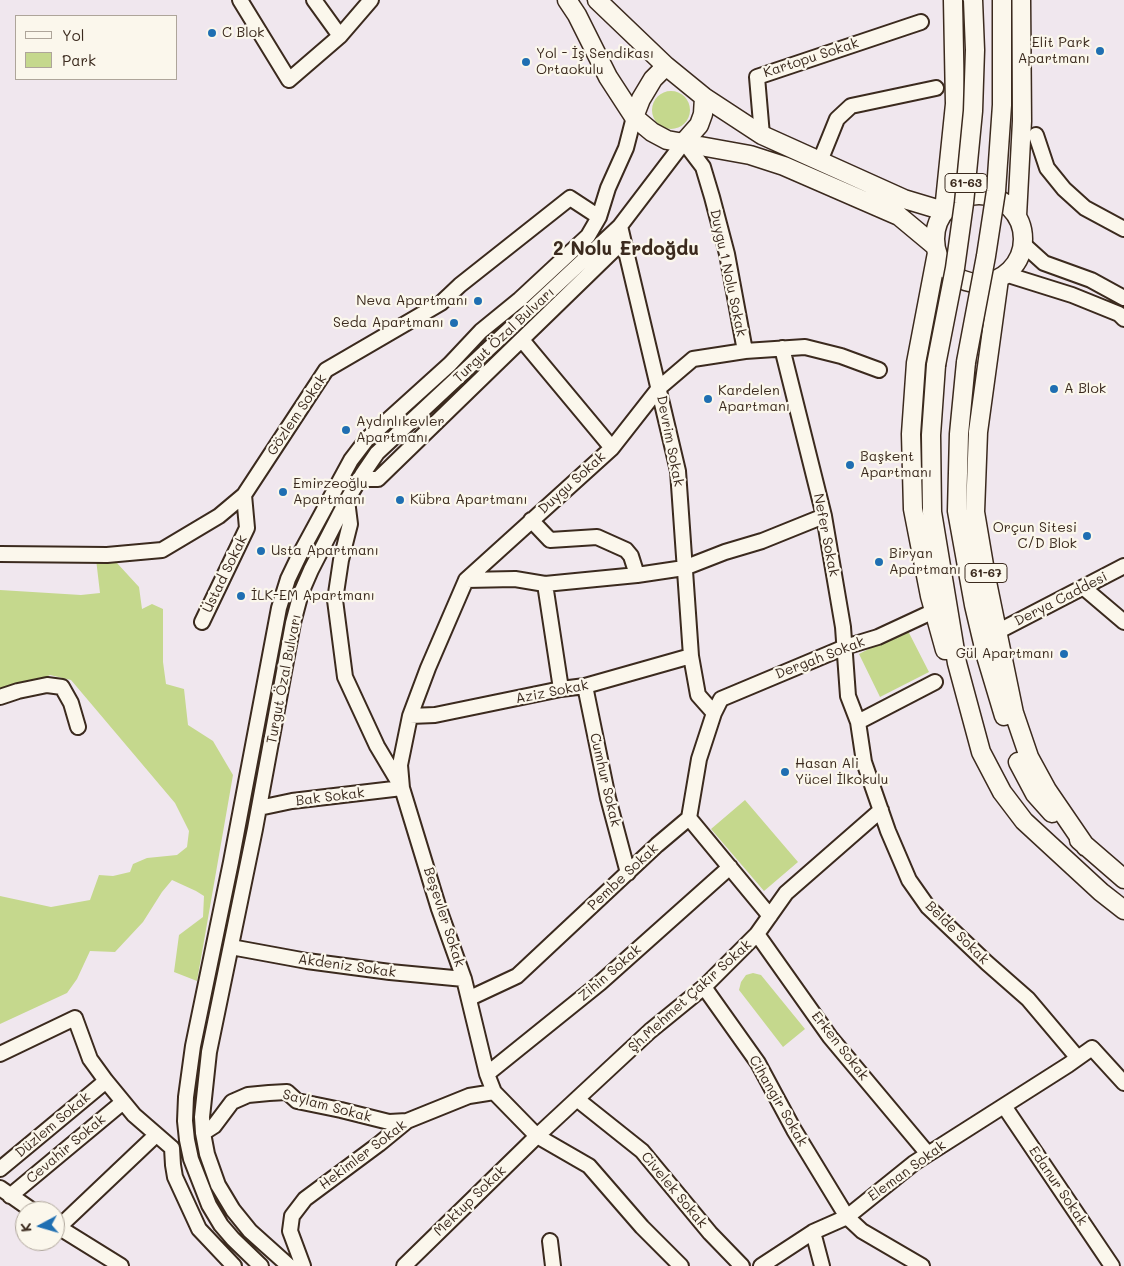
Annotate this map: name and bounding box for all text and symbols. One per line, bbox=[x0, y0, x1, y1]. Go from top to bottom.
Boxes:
legend bbox=[15, 15, 178, 80]
text: Yol bbox=[62, 25, 85, 45]
place label: C Blok bbox=[222, 25, 264, 41]
marker: C Blok bbox=[206, 27, 218, 39]
street label: Kartopu Sokak bbox=[761, 35, 861, 81]
place label: Elit Park Apartmanı bbox=[1018, 35, 1090, 68]
marker: Elit Park Apartmanı bbox=[1094, 45, 1106, 57]
place label: Yol - İş Sendikası Ortaokulu bbox=[536, 46, 654, 78]
text: Park bbox=[62, 50, 96, 70]
marker: Yol - İş Sendikası Ortaokulu bbox=[520, 56, 532, 68]
road number: 61-63 bbox=[945, 174, 987, 192]
street label: Duygu 1 Nolu Sokak bbox=[706, 208, 750, 338]
district label: 2 Nolu Erdoğdu bbox=[553, 238, 699, 260]
street label: Turgut Özal Bulvarı bbox=[450, 284, 558, 386]
place label: Neva Apartmanı bbox=[356, 293, 468, 309]
marker: Neva Apartmanı bbox=[472, 295, 484, 307]
place label: Seda Apartmanı bbox=[333, 315, 444, 331]
marker: Seda Apartmanı bbox=[448, 317, 460, 329]
street label: Gözlem Sokak bbox=[264, 371, 330, 459]
place label: A Blok bbox=[1064, 381, 1106, 397]
place label: Kardelen Apartmanı bbox=[718, 383, 790, 416]
marker: A Blok bbox=[1048, 383, 1060, 395]
marker: Kardelen Apartmanı bbox=[702, 393, 714, 405]
street label: Devrim Sokak bbox=[653, 394, 687, 488]
place label: Aydınlıkevler Apartmanı bbox=[356, 414, 445, 447]
marker: Aydınlıkevler Apartmanı bbox=[340, 424, 352, 436]
street label: Duygu Sokak bbox=[535, 448, 609, 518]
place label: Başkent Apartmanı bbox=[860, 449, 932, 482]
marker: Başkent Apartmanı bbox=[844, 459, 856, 471]
place label: Emirzeoğlu Apartmanı bbox=[293, 476, 368, 508]
marker: Emirzeoğlu Apartmanı bbox=[277, 486, 289, 498]
place label: Kübra Apartmanı bbox=[410, 492, 528, 508]
street label: Nefer Sokak bbox=[810, 492, 842, 578]
marker: Kübra Apartmanı bbox=[394, 494, 406, 506]
place label: Orçun Sitesi C/D Blok bbox=[993, 520, 1077, 552]
marker: Orçun Sitesi C/D Blok bbox=[1081, 530, 1093, 542]
street label: Üstad Sokak bbox=[199, 532, 251, 616]
place label: Usta Apartmanı bbox=[271, 543, 379, 559]
marker: Usta Apartmanı bbox=[255, 545, 267, 557]
place label: Biryan Apartmanı bbox=[889, 546, 961, 578]
marker: Biryan Apartmanı bbox=[873, 556, 885, 568]
road number: 61-67 bbox=[965, 564, 1007, 582]
street label: Derya Caddesi bbox=[1012, 568, 1110, 630]
place label: İLK-EM Apartmanı bbox=[251, 588, 375, 604]
marker: İLK-EM Apartmanı bbox=[235, 590, 247, 602]
street label: Turgut Özal Bulvarı bbox=[263, 613, 305, 745]
street label: Dergah Sokak bbox=[773, 633, 867, 683]
place label: Gül Apartmanı bbox=[956, 646, 1054, 662]
marker: Gül Apartmanı bbox=[1058, 648, 1070, 660]
street label: Aziz Sokak bbox=[514, 677, 590, 707]
street label: Cumhur Sokak bbox=[586, 732, 624, 828]
place label: Hasan Ali Yücel İlkokulu bbox=[795, 756, 888, 789]
marker: Hasan Ali Yücel İlkokulu bbox=[779, 766, 791, 778]
street label: Bak Sokak bbox=[295, 784, 365, 810]
street label: Pembe Sokak bbox=[584, 840, 662, 914]
street label: Beşevler Sokak bbox=[420, 865, 468, 969]
street label: Belde Sokak bbox=[922, 898, 992, 968]
street label: Şh.Mehmet Çakır Sokak bbox=[625, 936, 755, 1056]
street label: Zihin Sokak bbox=[575, 941, 645, 1005]
street label: Akdeniz Sokak bbox=[297, 951, 397, 981]
street label: Erken Sokak bbox=[808, 1008, 872, 1084]
street label: Cihangir Sokak bbox=[745, 1052, 811, 1150]
street label: Saylam Sokak bbox=[281, 1086, 373, 1126]
street label: Düzlem Sokak bbox=[12, 1089, 94, 1161]
street label: Cevahir Sokak bbox=[23, 1111, 109, 1187]
street label: Hekimler Sokak bbox=[316, 1117, 410, 1193]
street label: Eleman Sokak bbox=[865, 1137, 949, 1205]
street label: Edanur Sokak bbox=[1025, 1143, 1091, 1229]
street label: Civelek Sokak bbox=[637, 1149, 711, 1231]
street label: Mektup Sokak bbox=[430, 1162, 510, 1240]
north arrow bbox=[15, 1201, 65, 1251]
text: K bbox=[16, 1222, 36, 1233]

